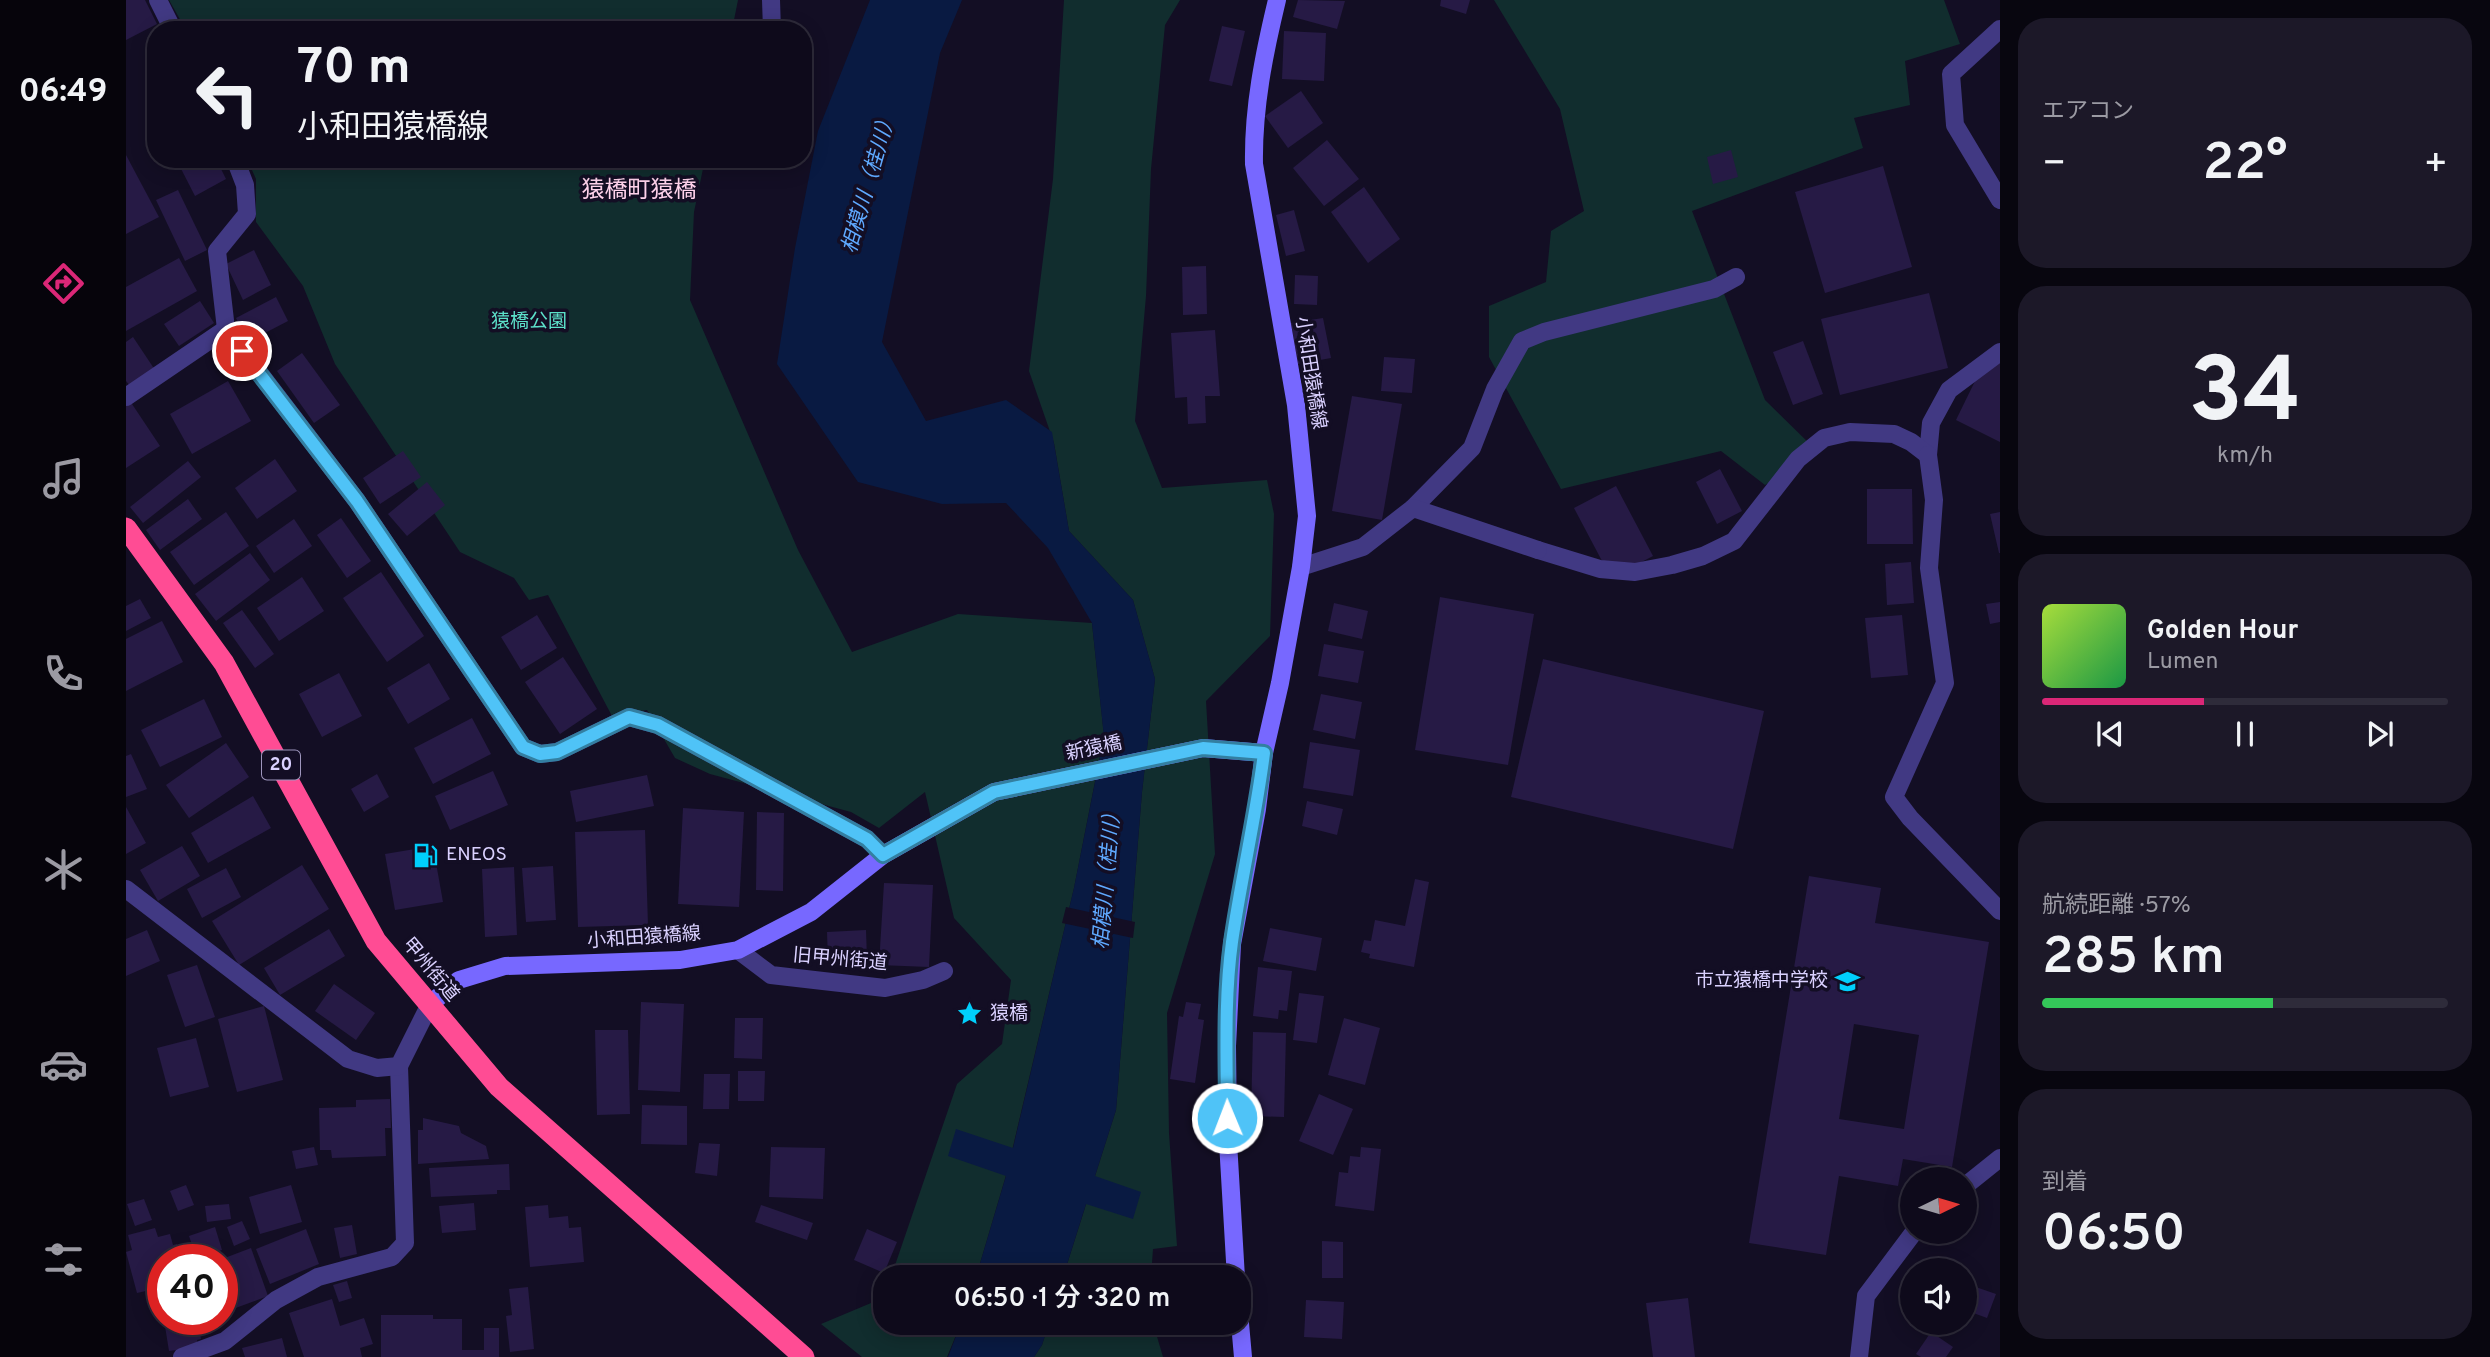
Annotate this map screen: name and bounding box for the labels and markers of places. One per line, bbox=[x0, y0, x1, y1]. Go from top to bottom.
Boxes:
pin bbox=[212, 321, 272, 381]
fuel station icon: ENEOS bbox=[412, 841, 440, 869]
place label: ENEOS bbox=[446, 843, 507, 867]
school or university icon: 市立猿橋中学校 bbox=[1834, 967, 1862, 995]
place label: 市立猿橋中学校 bbox=[1695, 969, 1828, 993]
place icon: 猿橋 bbox=[956, 1000, 984, 1028]
place label: 猿橋 bbox=[990, 1002, 1028, 1026]

